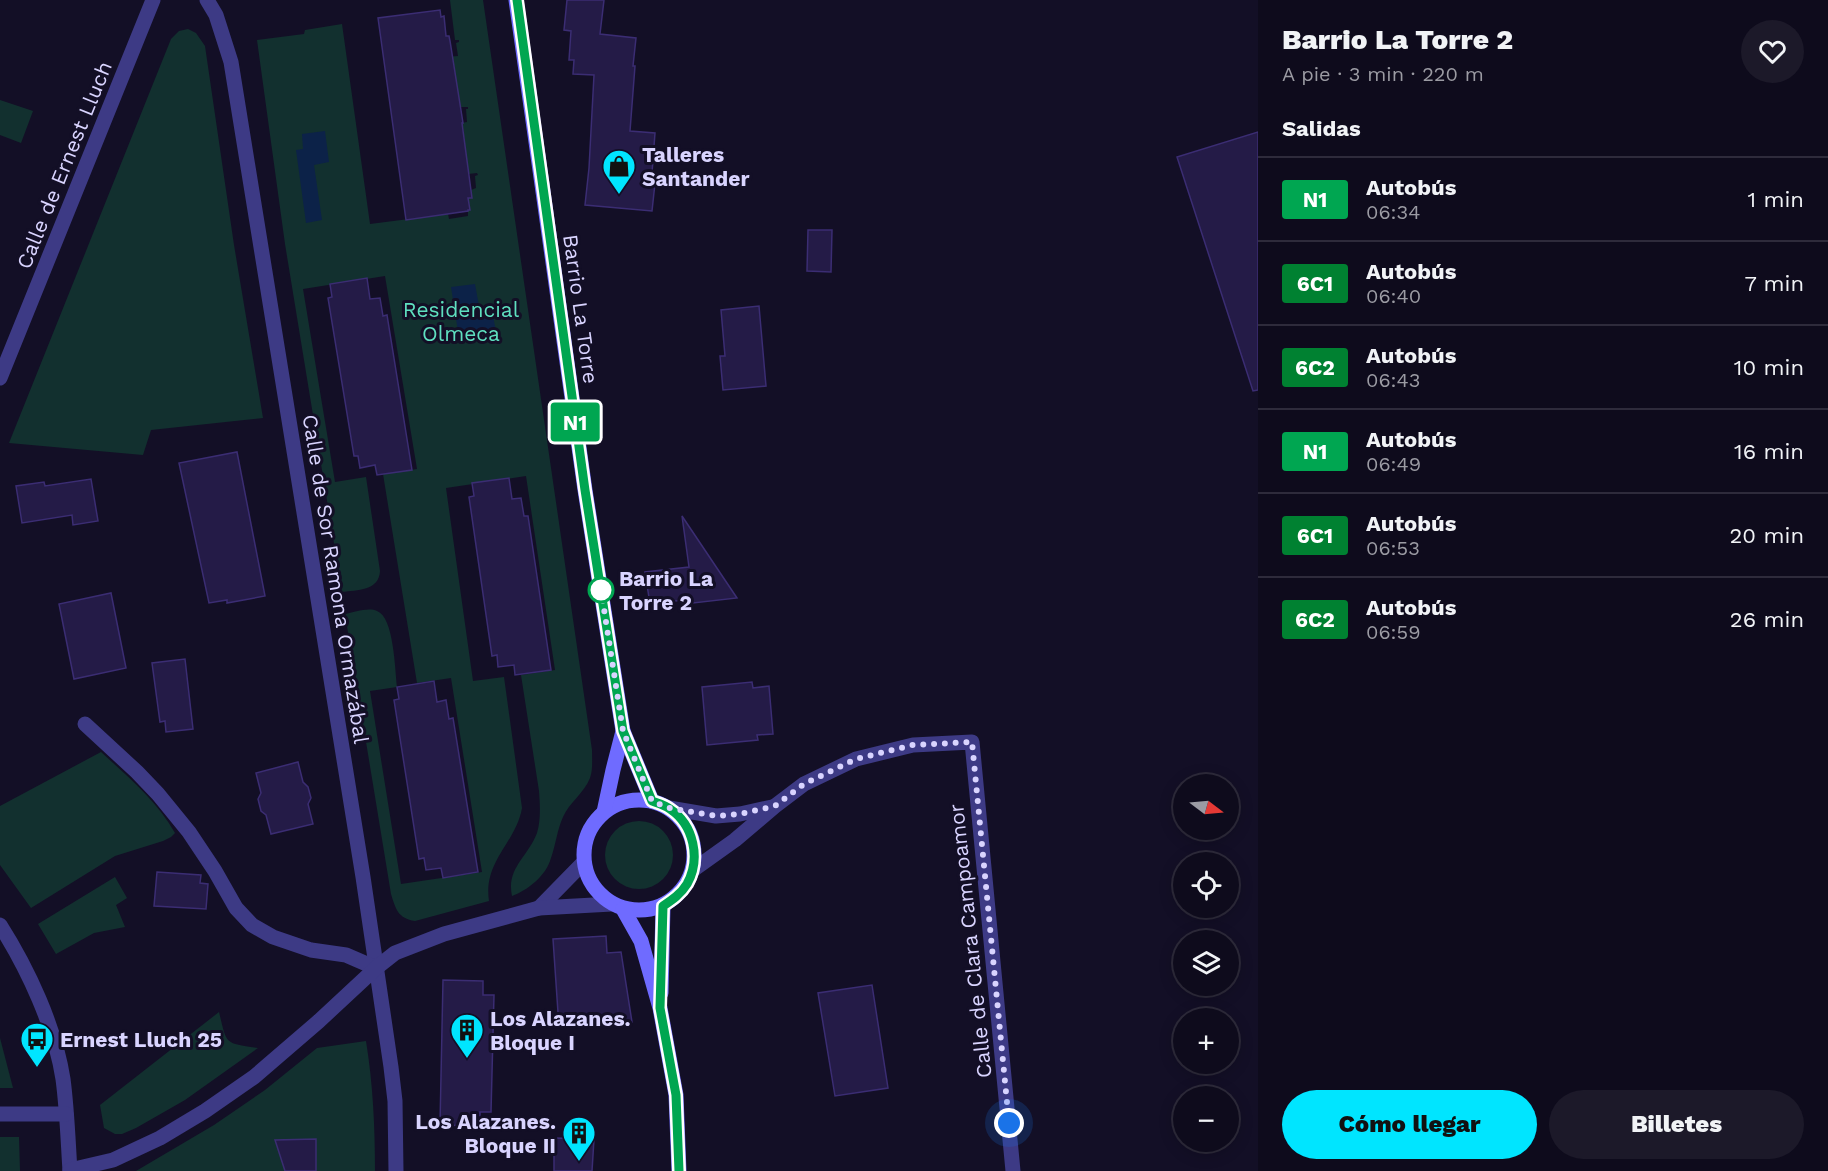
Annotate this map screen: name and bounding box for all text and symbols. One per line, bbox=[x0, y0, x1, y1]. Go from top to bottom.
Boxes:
button: heart bbox=[1741, 20, 1804, 83]
text: Barrio La Torre 2 bbox=[1282, 23, 1513, 56]
street label: Calle de Ernest Lluch bbox=[11, 58, 117, 272]
text: A pie · 3 min · 220 m bbox=[1282, 62, 1484, 86]
text: Salidas bbox=[1282, 116, 1361, 141]
place label: Talleres Santander bbox=[642, 142, 749, 191]
shop icon: Talleres Santander bbox=[601, 148, 637, 195]
text: Autobús bbox=[1366, 175, 1456, 200]
text: N1 bbox=[1303, 187, 1327, 212]
text: 1 min bbox=[1747, 187, 1804, 212]
text: 06:34 bbox=[1366, 200, 1420, 224]
street label: Barrio La Torre bbox=[558, 233, 604, 385]
text: Autobús bbox=[1366, 259, 1456, 284]
text: 6C1 bbox=[1297, 271, 1333, 296]
text: 7 min bbox=[1744, 271, 1804, 296]
text: 06:40 bbox=[1366, 284, 1421, 308]
park label: Residencial Olmeca bbox=[403, 297, 520, 346]
text: Autobús bbox=[1366, 343, 1456, 368]
text: 6C2 bbox=[1295, 355, 1335, 380]
text: 10 min bbox=[1734, 355, 1804, 380]
text: 06:43 bbox=[1366, 368, 1420, 392]
line badge: N1 bbox=[548, 402, 602, 442]
text: N1 bbox=[563, 410, 587, 435]
street label: Calle de Sor Ramona Ormazábal bbox=[298, 413, 374, 746]
text: Autobús bbox=[1366, 427, 1456, 452]
text: N1 bbox=[1303, 439, 1327, 464]
text: 16 min bbox=[1734, 439, 1804, 464]
text: 06:49 bbox=[1366, 452, 1421, 476]
text: Autobús bbox=[1366, 511, 1456, 536]
text: 6C1 bbox=[1297, 523, 1333, 548]
text: 20 min bbox=[1730, 523, 1804, 548]
text: 06:53 bbox=[1366, 536, 1420, 560]
place label: Barrio La Torre 2 bbox=[619, 566, 714, 615]
marker: Barrio La Torre 2 bbox=[588, 577, 614, 603]
text: Autobús bbox=[1366, 595, 1456, 620]
text: 6C2 bbox=[1295, 607, 1335, 632]
text: 26 min bbox=[1730, 607, 1804, 632]
text: 06:59 bbox=[1366, 620, 1421, 644]
north arrow bbox=[1173, 774, 1239, 840]
map controls bbox=[1173, 774, 1239, 1152]
street label: Calle de Clara Campoamor bbox=[943, 802, 997, 1079]
button: locate bbox=[1173, 852, 1239, 918]
button: layers bbox=[1173, 930, 1239, 996]
place label: Los Alazanes. Bloque I bbox=[490, 1006, 631, 1055]
button: + bbox=[1173, 1008, 1239, 1074]
building icon: Los Alazanes. Bloque I bbox=[449, 1012, 485, 1059]
bus stop icon: Ernest Lluch 25 bbox=[19, 1021, 55, 1068]
place label: Ernest Lluch 25 bbox=[60, 1027, 222, 1052]
button: − bbox=[1173, 1086, 1239, 1152]
button: Cómo llegar bbox=[1282, 1090, 1537, 1159]
button: Billetes bbox=[1549, 1090, 1804, 1159]
your location bbox=[994, 1108, 1024, 1138]
place label: Los Alazanes. Bloque II bbox=[415, 1109, 556, 1158]
building icon: Los Alazanes. Bloque II bbox=[561, 1115, 597, 1162]

